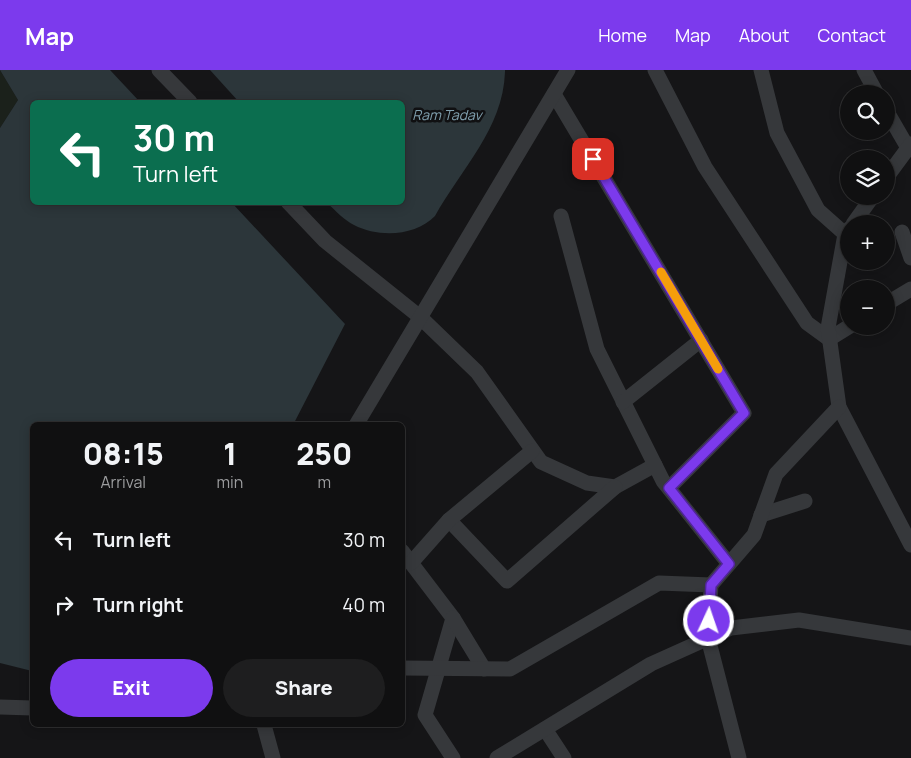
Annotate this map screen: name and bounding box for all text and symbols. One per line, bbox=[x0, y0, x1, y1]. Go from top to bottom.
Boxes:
text: Map bbox=[25, 19, 74, 52]
text: Home bbox=[598, 23, 647, 47]
text: Map bbox=[675, 23, 711, 47]
text: About bbox=[739, 23, 789, 47]
text: Contact bbox=[817, 23, 886, 47]
map controls bbox=[840, 85, 895, 335]
button: search bbox=[840, 85, 895, 140]
water label: Ram Tadav bbox=[412, 105, 484, 124]
text: 30 m bbox=[133, 114, 215, 162]
icon: left bbox=[50, 120, 115, 185]
pin bbox=[572, 138, 614, 180]
icon: arrive bbox=[579, 145, 607, 173]
button: layers bbox=[840, 150, 895, 205]
text: Turn left bbox=[133, 159, 218, 189]
button: + bbox=[840, 215, 895, 270]
button: − bbox=[840, 280, 895, 335]
text: 08:15 bbox=[83, 433, 164, 474]
text: 1 bbox=[223, 433, 237, 474]
text: 250 bbox=[296, 433, 352, 474]
text: Arrival bbox=[100, 471, 146, 493]
text: min bbox=[217, 471, 243, 493]
text: m bbox=[317, 471, 331, 493]
icon: left bbox=[50, 526, 78, 554]
text: Turn left bbox=[93, 527, 171, 553]
text: 30 m bbox=[343, 527, 385, 553]
icon: right bbox=[50, 591, 78, 619]
text: Turn right bbox=[93, 592, 183, 618]
text: 40 m bbox=[342, 592, 385, 618]
position arrow bbox=[682, 594, 734, 646]
button: Exit bbox=[50, 659, 213, 717]
button: Share bbox=[223, 659, 385, 717]

